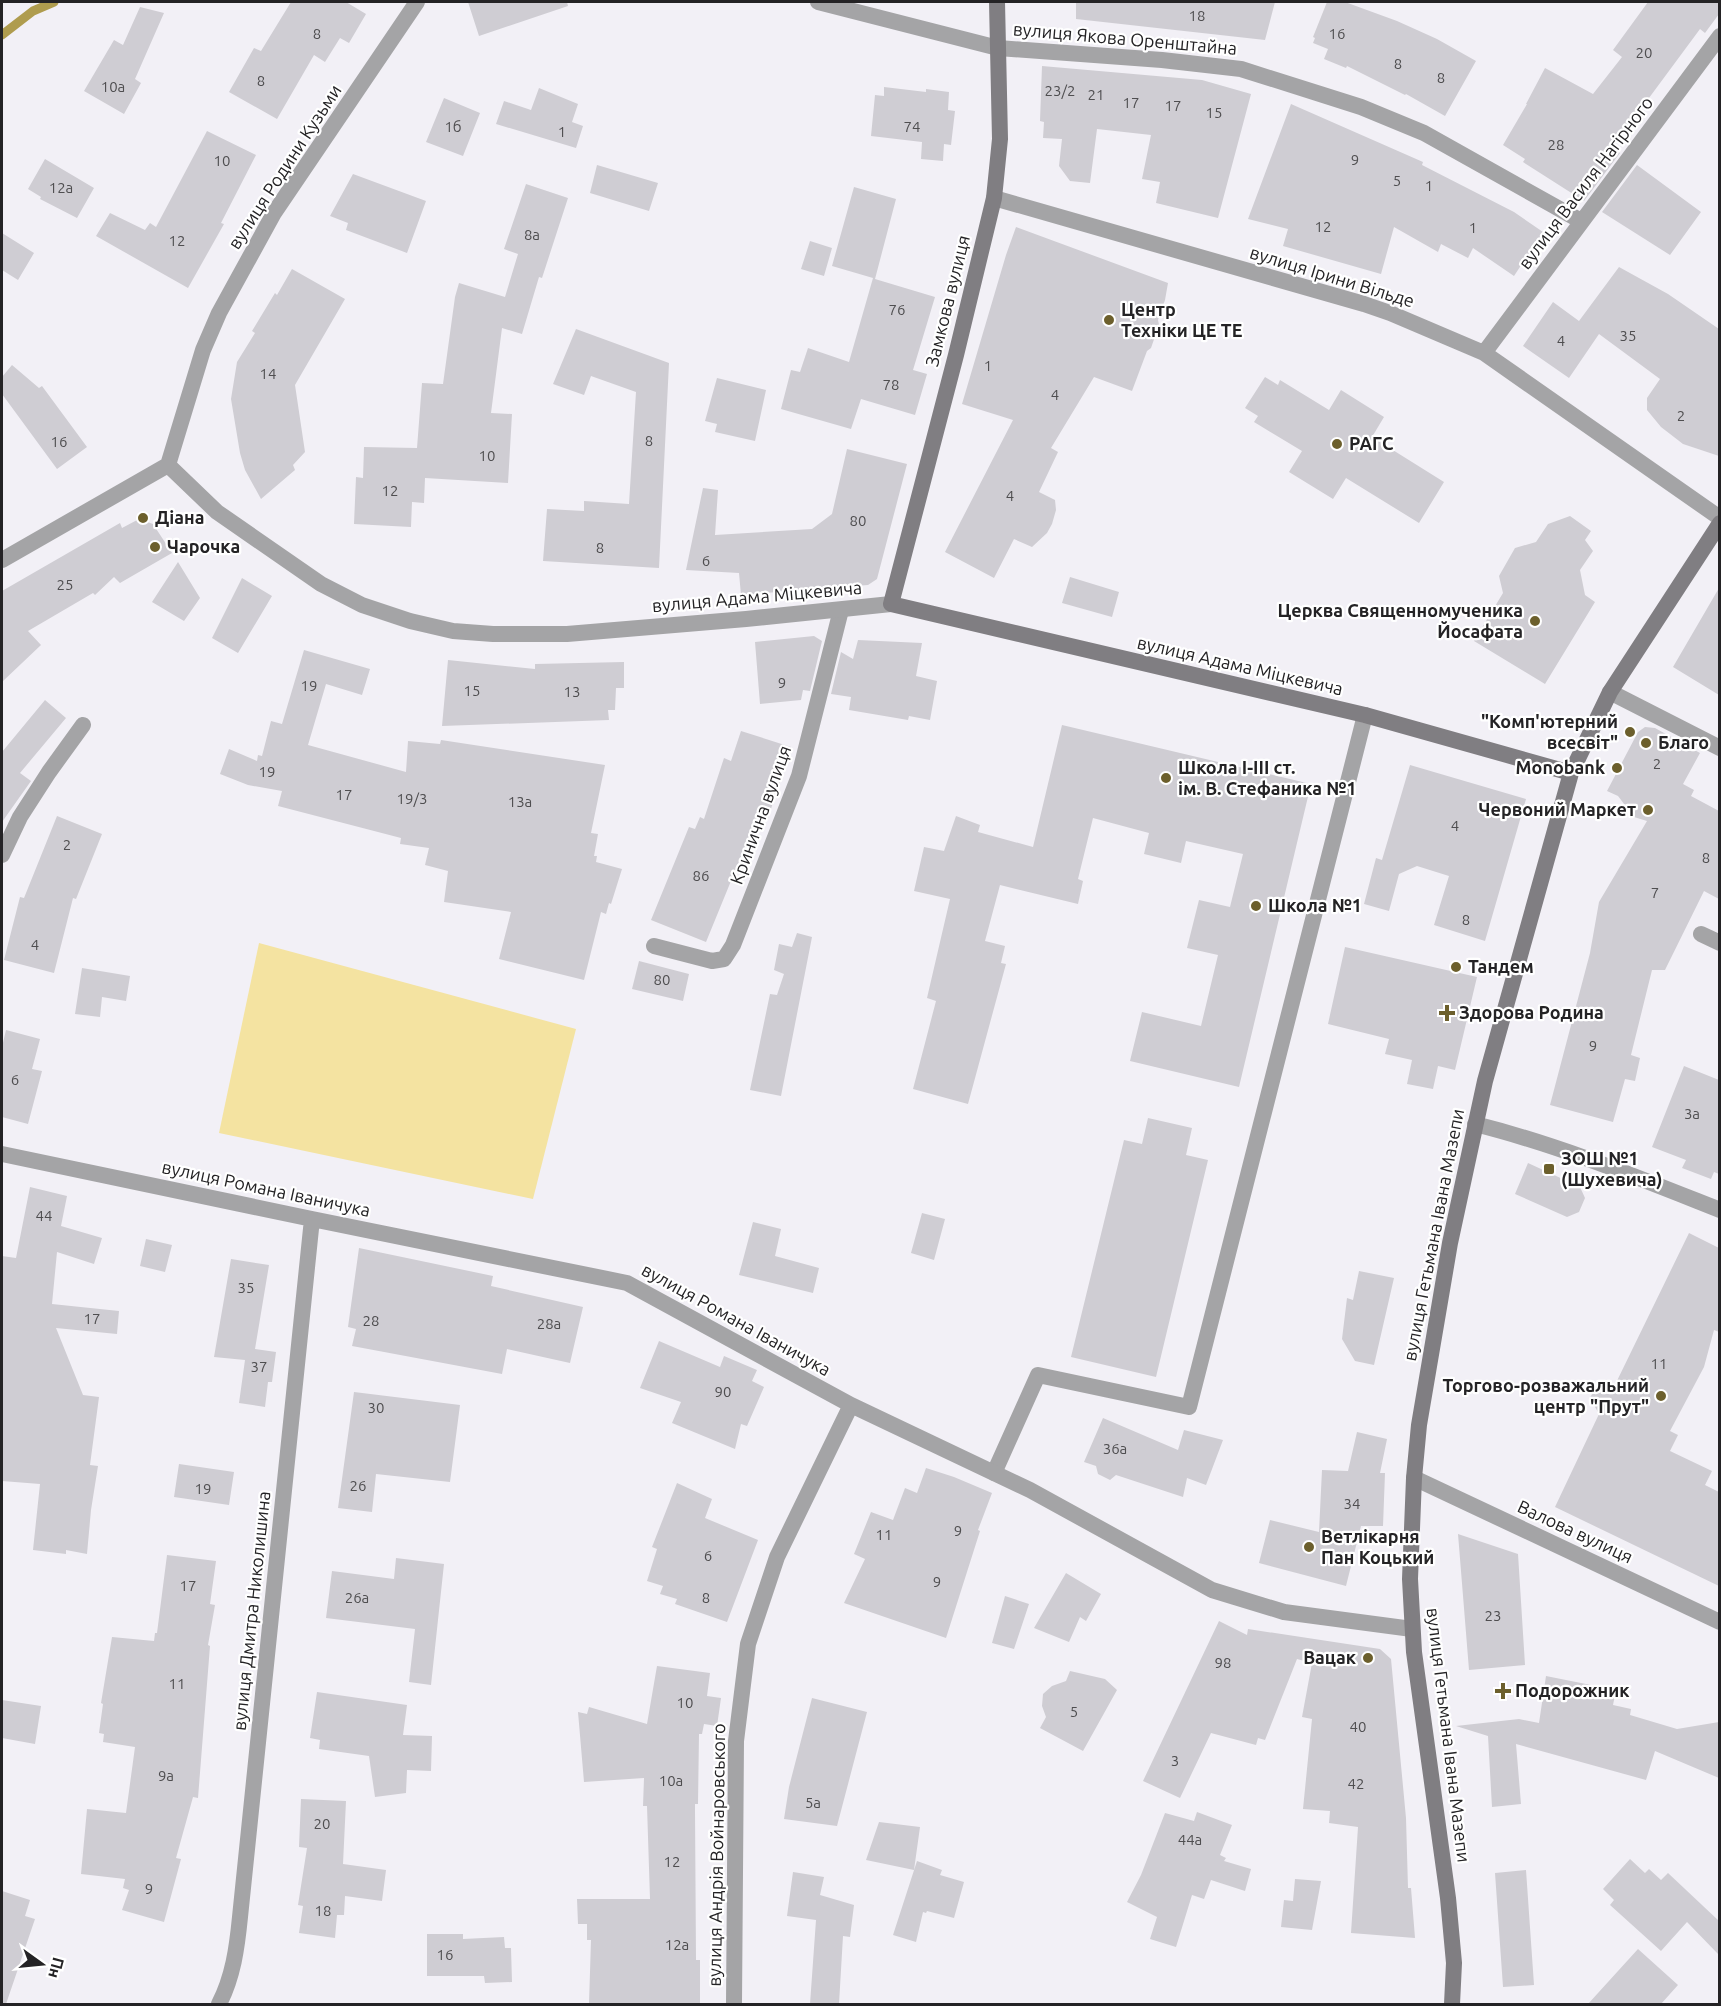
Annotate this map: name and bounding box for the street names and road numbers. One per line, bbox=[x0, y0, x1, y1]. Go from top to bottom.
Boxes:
street label: вулиця Якова Оренштайна bbox=[1012, 18, 1238, 58]
street label: вулиця Родини Кузьми bbox=[223, 80, 345, 252]
street label: вулиця Василя Нагірного bbox=[1514, 92, 1657, 273]
street label: Замкова вулиця bbox=[921, 233, 973, 369]
street label: вулиця Ірини Вільде bbox=[1248, 241, 1417, 311]
street label: вулиця Адама Міцкевича bbox=[651, 577, 863, 615]
street label: вулиця Адама Міцкевича bbox=[1135, 632, 1345, 698]
street label: Кринична вулиця bbox=[726, 743, 794, 887]
street label: вулиця Гетьмана Івана Мазепи bbox=[1399, 1107, 1467, 1363]
street label: вулиця Романа Іваничука bbox=[160, 1156, 372, 1220]
street label: вулиця Романа Іваничука bbox=[639, 1259, 834, 1379]
street label: вулиця Дмитра Николишина bbox=[228, 1490, 274, 1732]
street label: Валова вулиця bbox=[1515, 1496, 1636, 1567]
street label: вулиця Гетьмана Івана Мазепи bbox=[1423, 1606, 1475, 1863]
street label: вулиця Андрія Войнаровського bbox=[704, 1723, 728, 1987]

